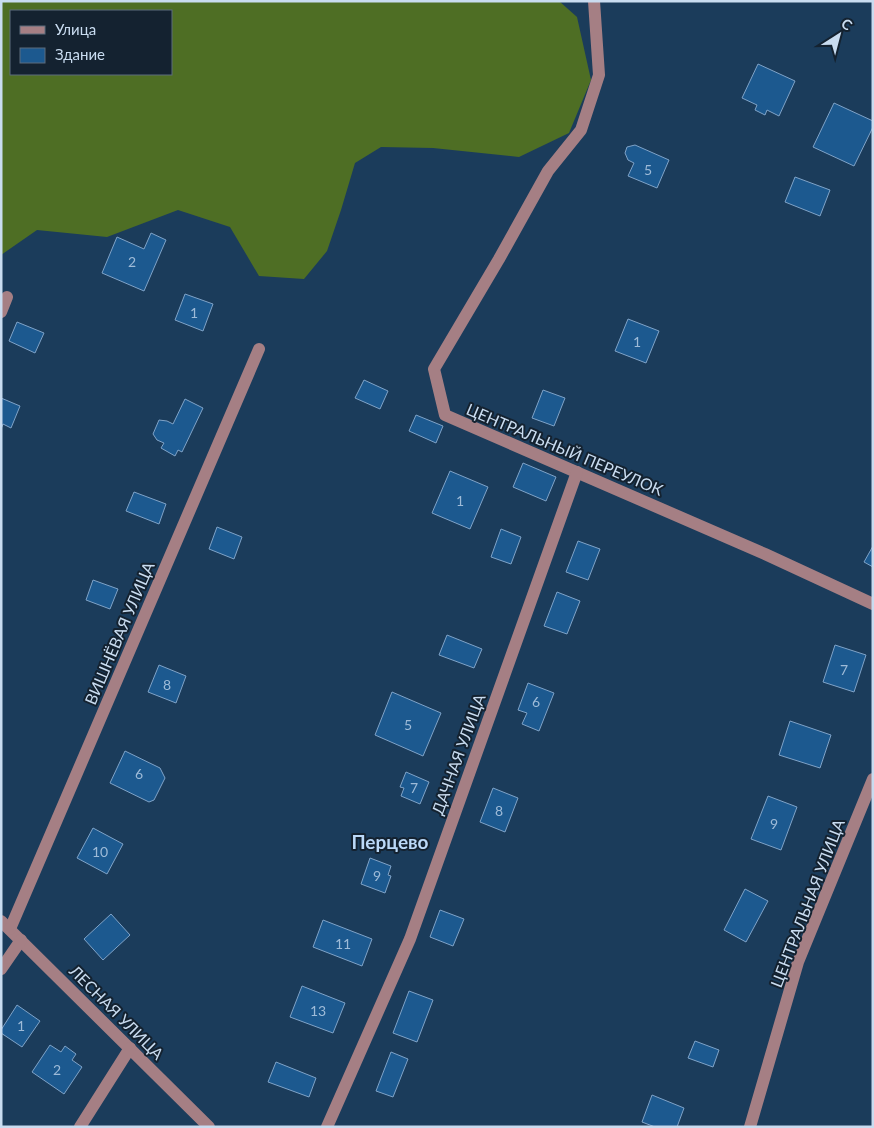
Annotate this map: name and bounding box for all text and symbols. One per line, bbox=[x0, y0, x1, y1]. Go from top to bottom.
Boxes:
legend bbox=[10, 10, 172, 75]
north arrow bbox=[814, 10, 864, 60]
text: С bbox=[838, 14, 856, 34]
text: Улица bbox=[55, 20, 96, 38]
text: Здание bbox=[55, 45, 105, 63]
house number: 5 bbox=[644, 161, 652, 178]
house number: 2 bbox=[128, 253, 136, 270]
house number: 1 bbox=[190, 304, 198, 321]
house number: 1 bbox=[633, 333, 641, 350]
street label: ЦЕНТРАЛЬНЫЙ ПЕРЕУЛОК bbox=[464, 399, 666, 499]
house number: 1 bbox=[456, 492, 464, 509]
street label: ВИШНЁВАЯ УЛИЦА bbox=[80, 559, 158, 707]
house number: 7 bbox=[840, 661, 848, 678]
house number: 8 bbox=[163, 676, 171, 693]
street label: ДАЧНАЯ УЛИЦА bbox=[427, 691, 489, 817]
house number: 6 bbox=[532, 693, 540, 710]
house number: 5 bbox=[404, 716, 412, 733]
house number: 6 bbox=[135, 765, 143, 782]
house number: 7 bbox=[410, 779, 418, 796]
house number: 8 bbox=[495, 802, 503, 819]
house number: 9 bbox=[770, 815, 778, 832]
street label: ЦЕНТРАЛЬНАЯ УЛИЦА bbox=[766, 816, 848, 990]
district label: Перцево bbox=[351, 830, 429, 853]
house number: 10 bbox=[92, 843, 108, 860]
house number: 9 bbox=[373, 867, 381, 884]
house number: 11 bbox=[335, 935, 351, 952]
street label: ЛЕСНАЯ УЛИЦА bbox=[65, 960, 168, 1063]
house number: 13 bbox=[310, 1002, 326, 1019]
house number: 1 bbox=[17, 1017, 25, 1034]
house number: 2 bbox=[53, 1061, 61, 1078]

